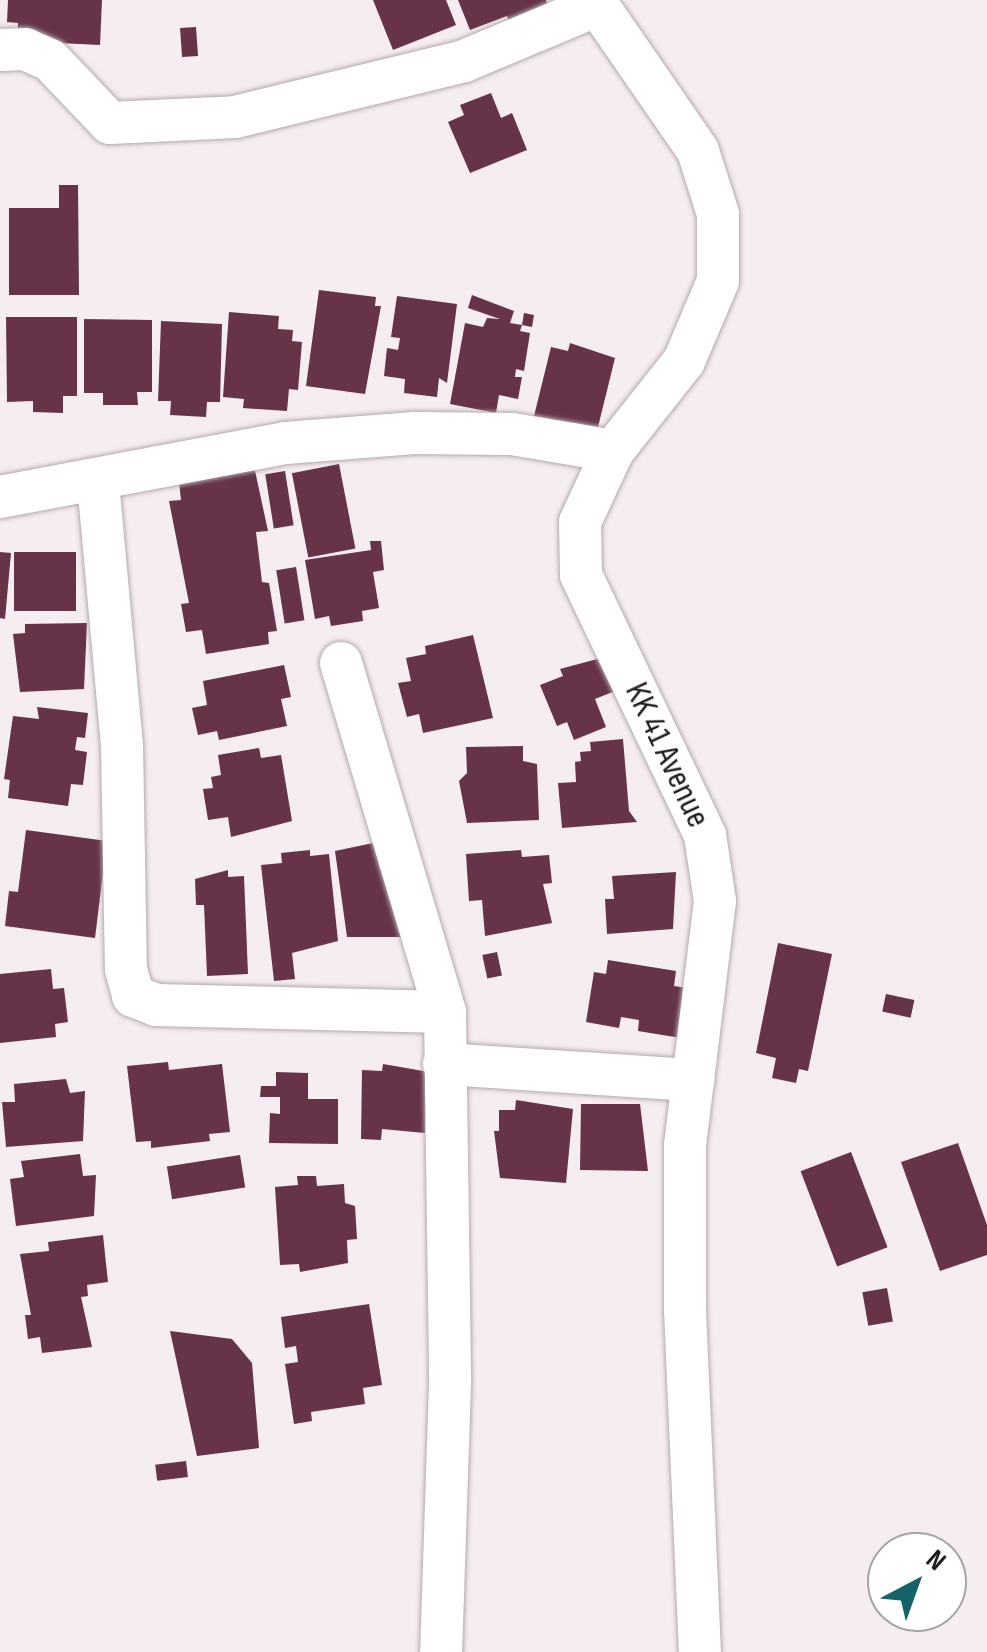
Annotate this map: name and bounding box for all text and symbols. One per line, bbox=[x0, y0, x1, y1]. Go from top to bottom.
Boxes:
street label: KK 41 Avenue bbox=[615, 676, 719, 834]
north arrow bbox=[867, 1532, 967, 1632]
text: N bbox=[919, 1543, 952, 1578]

